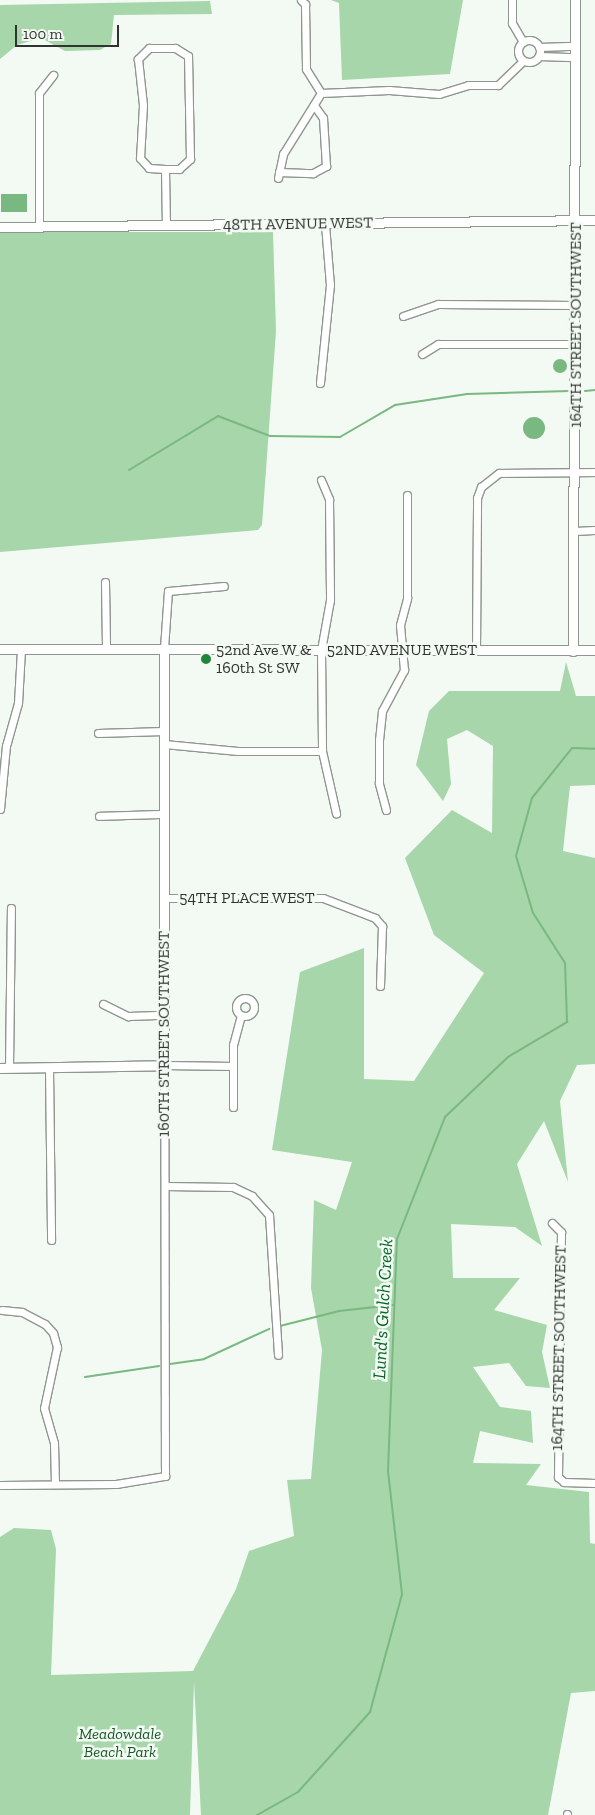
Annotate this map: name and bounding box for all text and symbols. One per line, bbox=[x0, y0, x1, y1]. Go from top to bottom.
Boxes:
scale bar bbox=[18, 15, 121, 47]
text: 100 m bbox=[23, 25, 62, 43]
street label: 48TH AVENUE WEST bbox=[222, 213, 374, 235]
street label: 164TH STREET SOUTHWEST bbox=[566, 222, 586, 428]
place label: 52nd Ave W & 160th St SW bbox=[216, 640, 313, 678]
street label: 52ND AVENUE WEST bbox=[326, 640, 478, 660]
marker: 52nd Ave W & 160th St SW bbox=[200, 653, 212, 665]
street label: 54TH PLACE WEST bbox=[179, 888, 315, 908]
street label: 160TH STREET SOUTHWEST bbox=[154, 931, 174, 1137]
water label: Lund's Gulch Creek bbox=[369, 1238, 397, 1380]
street label: 164TH STREET SOUTHWEST bbox=[548, 1245, 570, 1451]
park label: Meadowdale Beach Park bbox=[79, 1724, 161, 1762]

